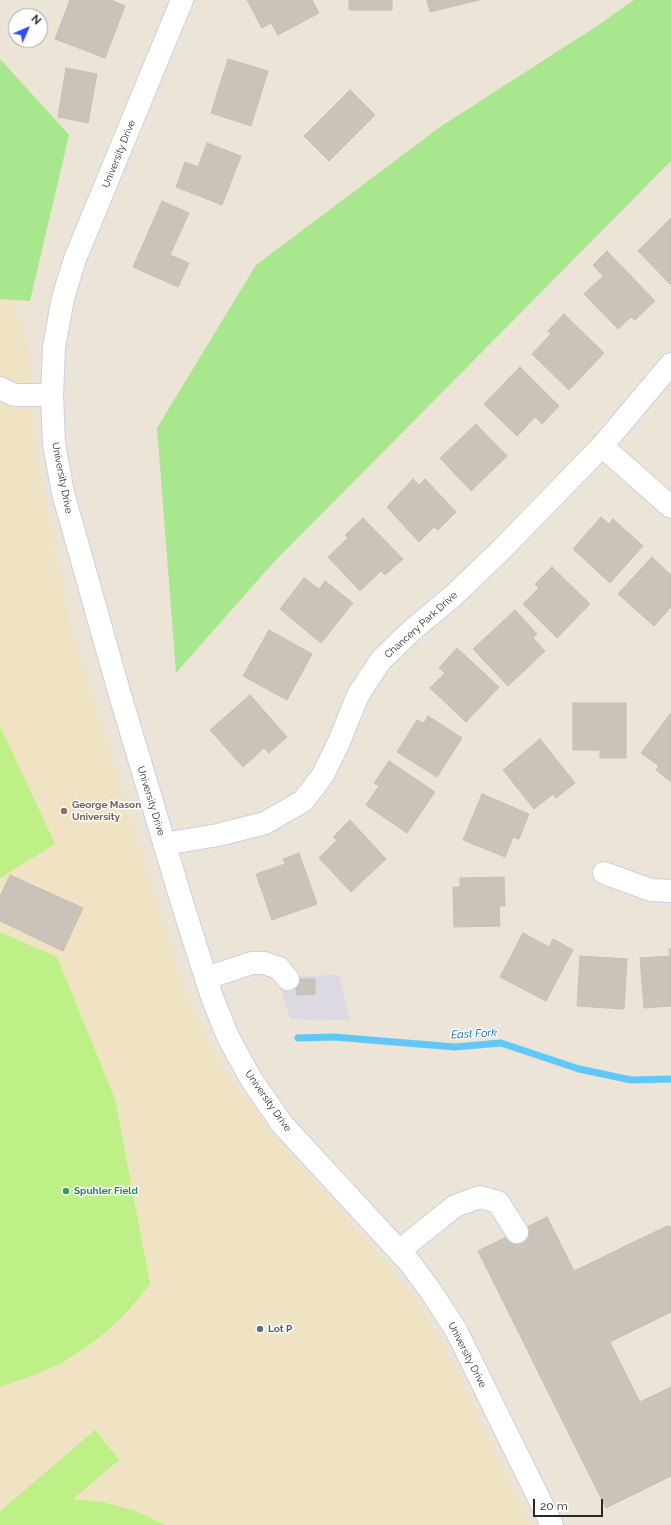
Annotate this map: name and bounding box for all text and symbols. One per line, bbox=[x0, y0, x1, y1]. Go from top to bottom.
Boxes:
north arrow bbox=[8, 8, 48, 48]
text: N bbox=[29, 12, 44, 27]
street label: University Drive bbox=[100, 118, 138, 190]
street label: University Drive bbox=[49, 441, 75, 515]
street label: Chancery Park Drive bbox=[382, 589, 460, 661]
street label: University Drive bbox=[135, 765, 167, 837]
place label: George Mason University bbox=[72, 799, 141, 822]
marker: George Mason University bbox=[59, 806, 69, 816]
water label: East Fork bbox=[451, 1026, 497, 1042]
street label: University Drive bbox=[242, 1068, 294, 1134]
place label: Spuhler Field bbox=[74, 1185, 138, 1197]
marker: Spuhler Field bbox=[61, 1186, 71, 1196]
street label: University Drive bbox=[445, 1320, 489, 1390]
place label: Lot P bbox=[268, 1323, 292, 1335]
marker: Lot P bbox=[255, 1324, 265, 1334]
scale bar bbox=[535, 1491, 605, 1517]
text: 20 m bbox=[540, 1499, 568, 1513]

